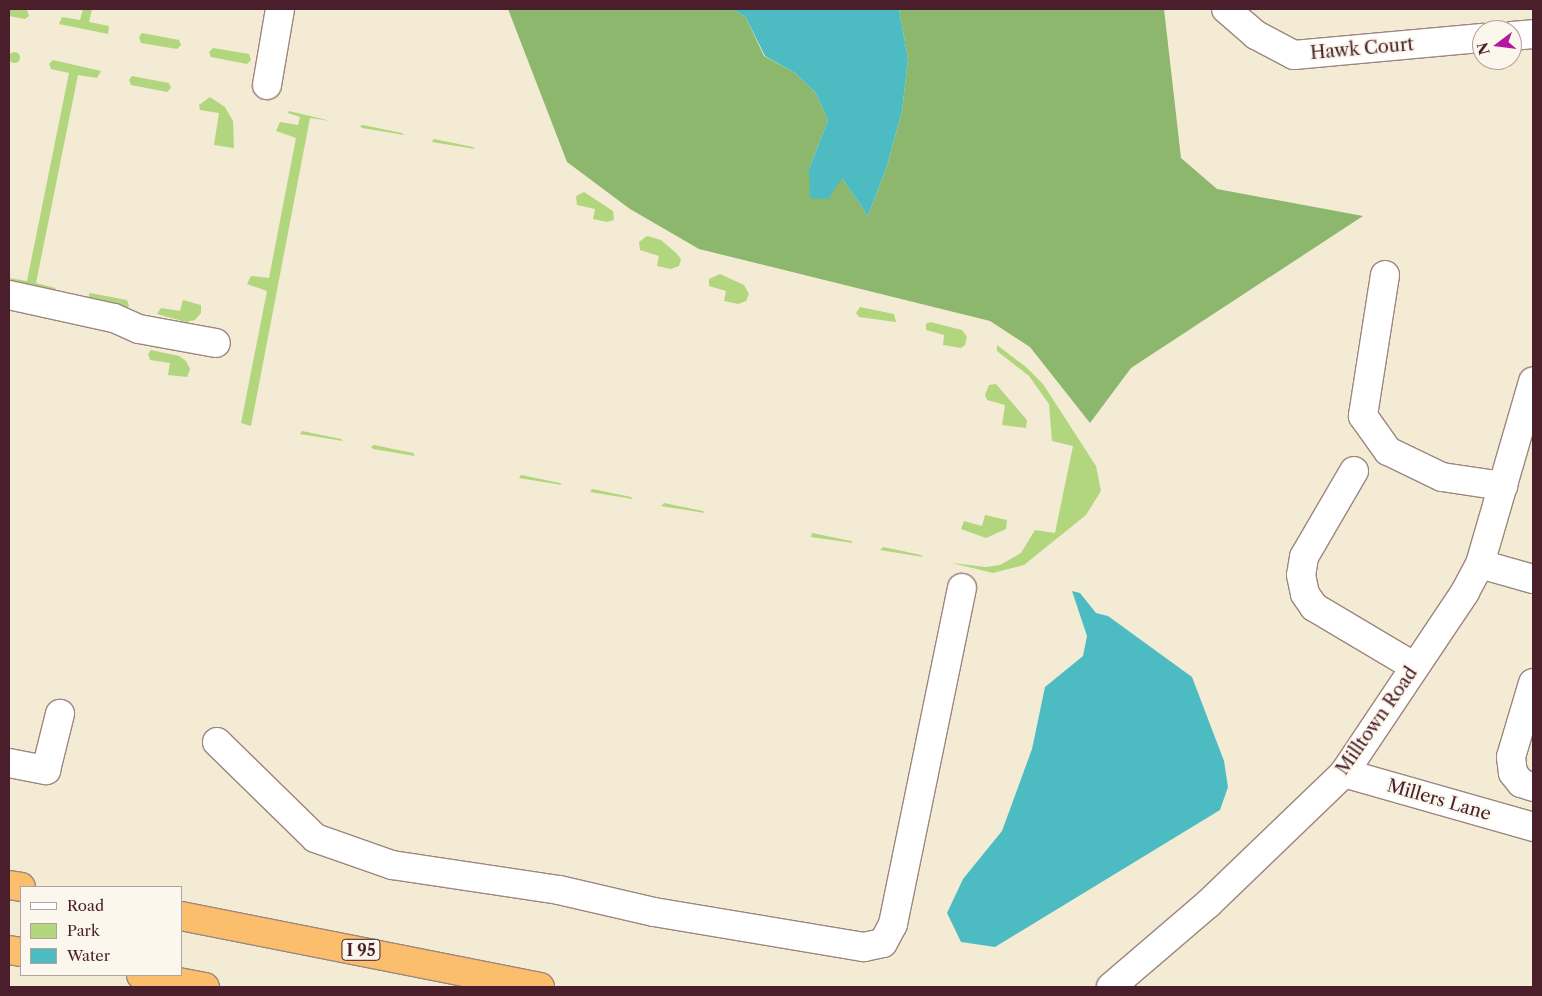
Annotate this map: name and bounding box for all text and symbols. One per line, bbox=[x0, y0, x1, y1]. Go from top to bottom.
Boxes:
north arrow bbox=[1472, 20, 1522, 70]
street label: Hawk Court bbox=[1309, 34, 1415, 64]
text: N bbox=[1473, 40, 1494, 57]
street label: Milltown Road bbox=[1332, 663, 1422, 779]
street label: Millers Lane bbox=[1384, 775, 1494, 825]
legend bbox=[20, 886, 182, 976]
text: Road bbox=[67, 896, 104, 915]
text: Park bbox=[67, 921, 100, 940]
road number: I 95 bbox=[341, 936, 381, 964]
text: Water bbox=[67, 946, 110, 965]

